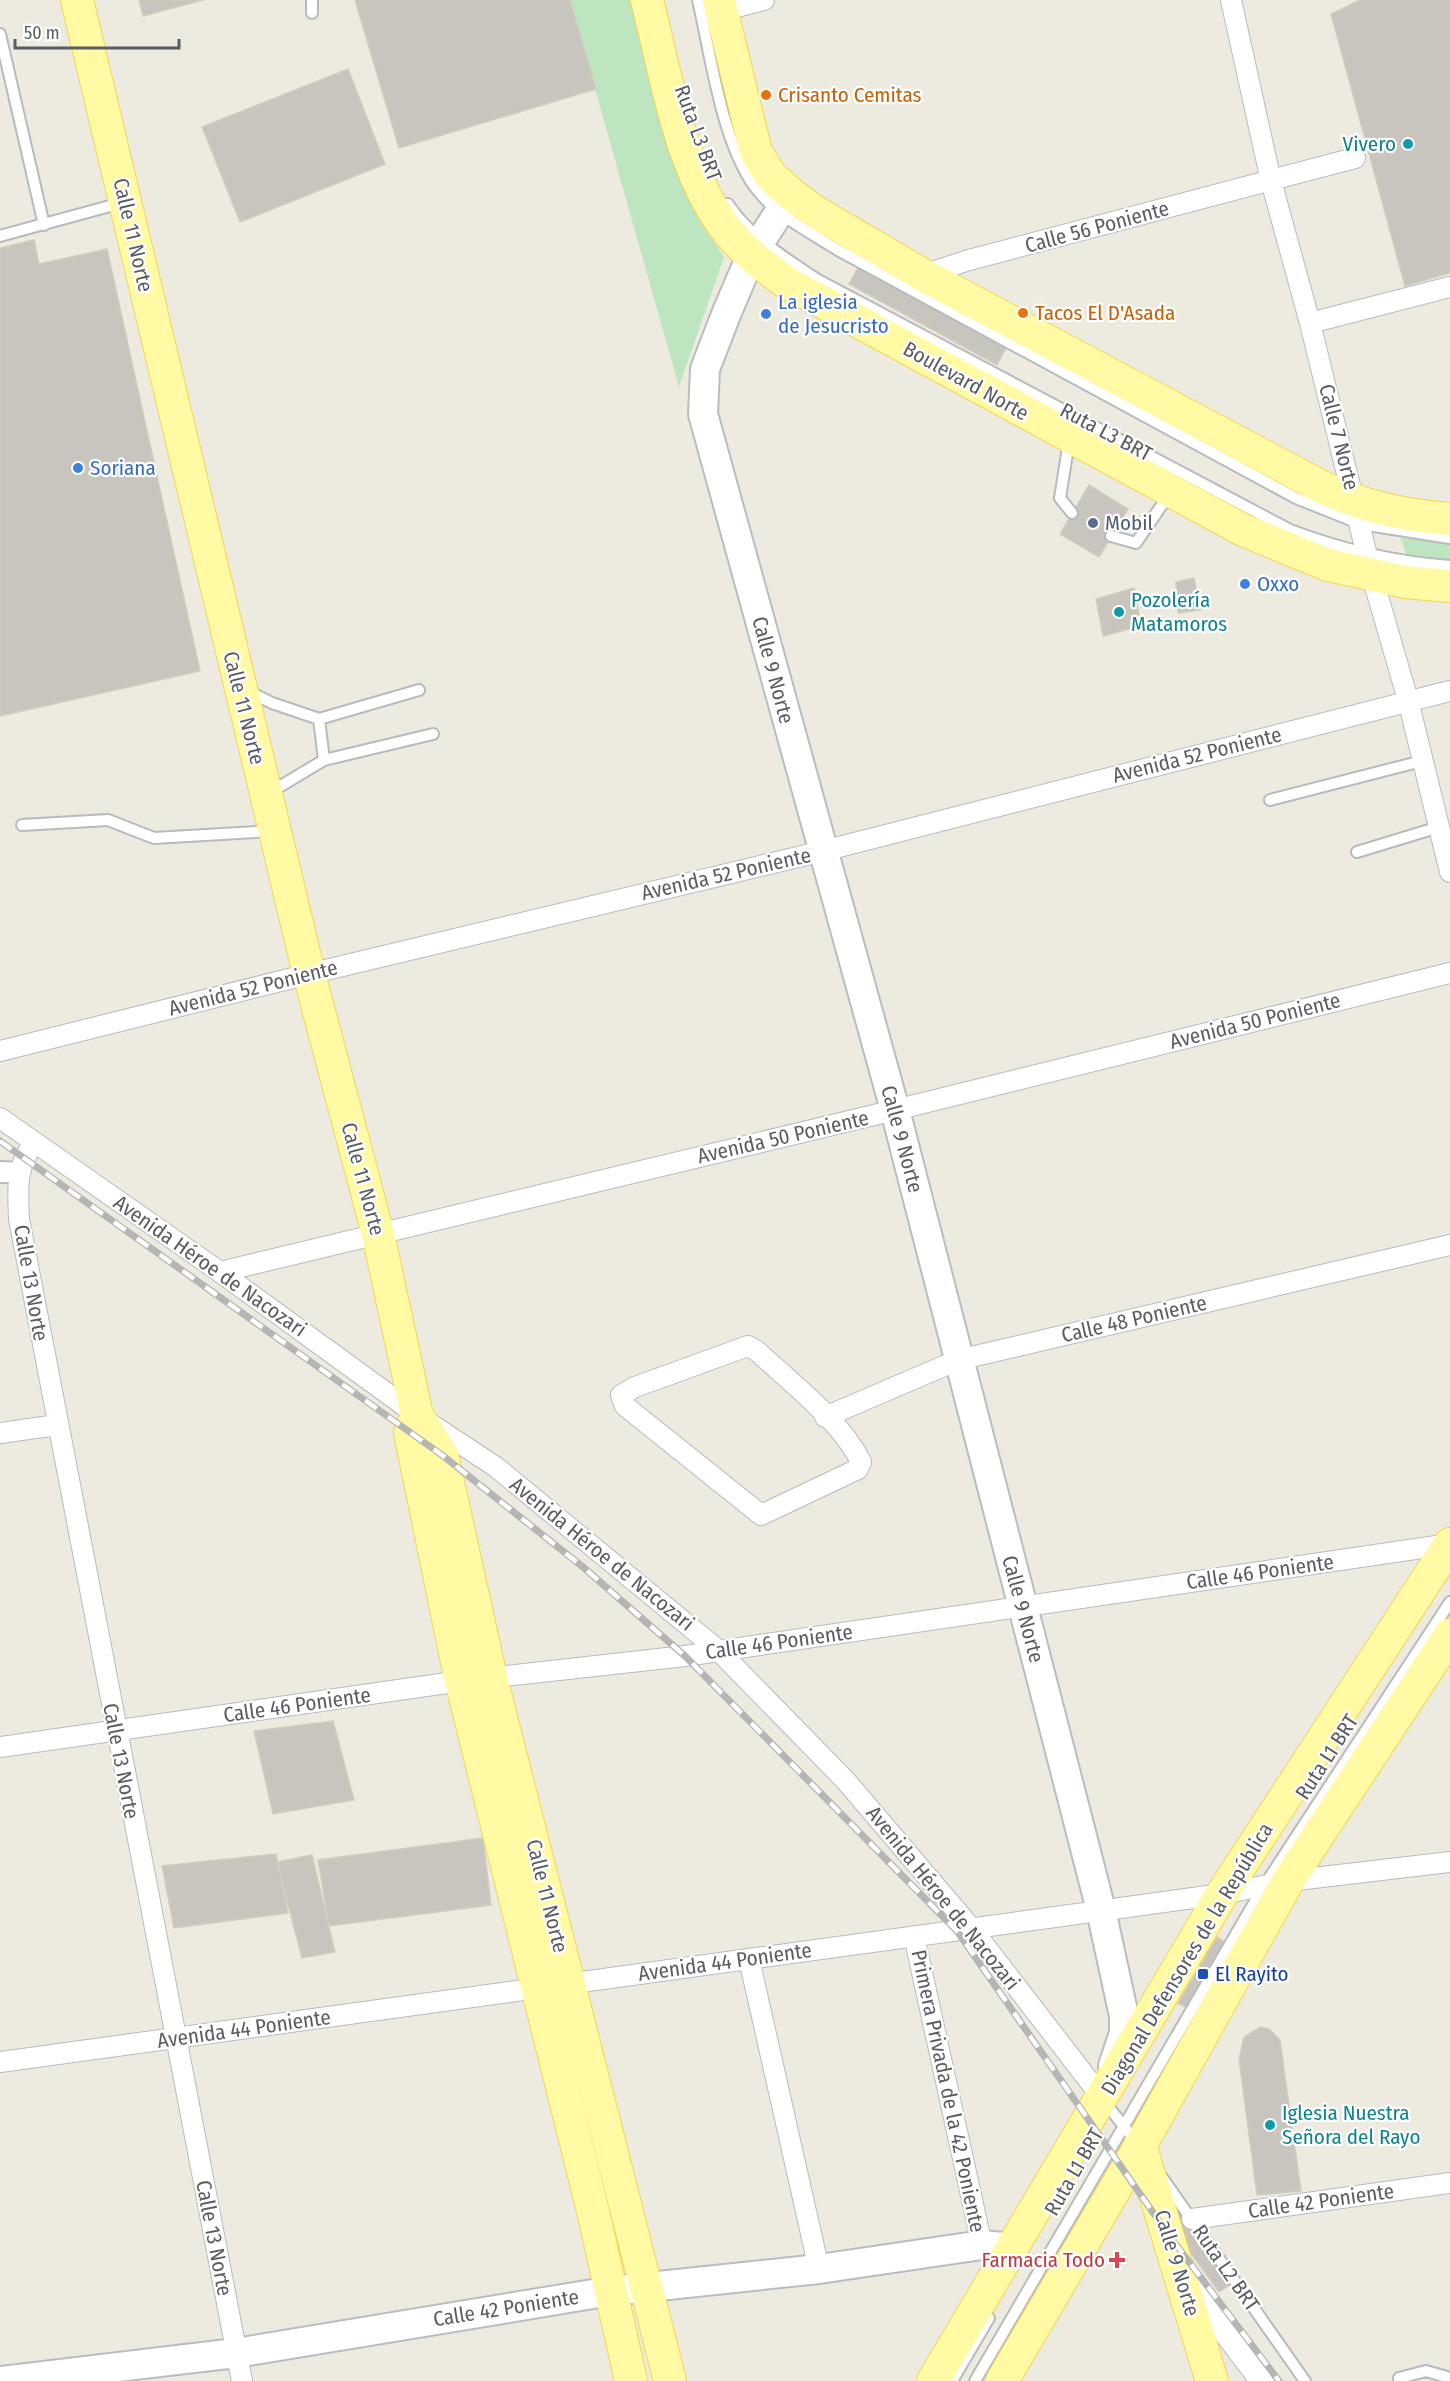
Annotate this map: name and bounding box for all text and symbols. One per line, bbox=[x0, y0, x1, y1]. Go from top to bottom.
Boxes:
scale bar bbox=[15, 12, 178, 50]
text: 50 m bbox=[24, 22, 60, 44]
street label: Ruta L3 BRT bbox=[669, 81, 727, 185]
place label: Crisanto Cemitas bbox=[778, 82, 922, 108]
marker: Crisanto Cemitas bbox=[759, 88, 773, 102]
place label: Vivero bbox=[1343, 131, 1396, 157]
marker: Vivero bbox=[1401, 137, 1415, 151]
street label: Calle 11 Norte bbox=[107, 176, 159, 294]
street label: Calle 56 Poniente bbox=[1022, 195, 1172, 259]
place label: La iglesia de Jesucristo bbox=[778, 289, 889, 339]
place label: Tacos El D'Asada bbox=[1035, 300, 1175, 326]
marker: Tacos El D'Asada bbox=[1016, 306, 1030, 320]
marker: La iglesia de Jesucristo bbox=[759, 307, 773, 321]
street label: Boulevard Norte bbox=[899, 336, 1033, 426]
street label: Calle 7 Norte bbox=[1313, 381, 1365, 493]
street label: Ruta L3 BRT bbox=[1056, 397, 1157, 467]
place label: Soriana bbox=[90, 455, 156, 481]
marker: Soriana bbox=[71, 461, 85, 475]
place label: Mobil bbox=[1105, 510, 1153, 536]
marker: Mobil bbox=[1086, 516, 1100, 530]
place label: Oxxo bbox=[1257, 571, 1299, 597]
marker: Oxxo bbox=[1238, 577, 1252, 591]
place label: Pozolería Matamoros bbox=[1131, 587, 1227, 637]
marker: Pozolería Matamoros bbox=[1112, 605, 1126, 619]
street label: Calle 9 Norte bbox=[746, 613, 800, 727]
street label: Calle 11 Norte bbox=[217, 649, 271, 767]
street label: Avenida 52 Poniente bbox=[1110, 721, 1284, 789]
street label: Avenida 52 Poniente bbox=[639, 842, 813, 906]
street label: Avenida 52 Poniente bbox=[166, 954, 340, 1022]
street label: Avenida 50 Poniente bbox=[1167, 987, 1343, 1055]
street label: Calle 9 Norte bbox=[875, 1082, 929, 1196]
street label: Avenida 50 Poniente bbox=[695, 1105, 871, 1169]
street label: Calle 11 Norte bbox=[335, 1120, 391, 1238]
street label: Avenida Héroe de Nacozari bbox=[108, 1189, 312, 1343]
street label: Calle 13 Norte bbox=[8, 1223, 54, 1343]
street label: Calle 48 Poniente bbox=[1059, 1290, 1209, 1348]
street label: Avenida Héroe de Nacozari bbox=[505, 1472, 699, 1636]
street label: Calle 46 Poniente bbox=[1185, 1549, 1335, 1595]
street label: Calle 9 Norte bbox=[996, 1552, 1050, 1666]
street label: Calle 46 Poniente bbox=[704, 1619, 854, 1665]
street label: Calle 46 Poniente bbox=[222, 1682, 372, 1728]
street label: Calle 13 Norte bbox=[97, 1701, 145, 1821]
street label: Ruta L1 BRT bbox=[1290, 1709, 1364, 1805]
street label: Avenida Héroe de Nacozari bbox=[861, 1801, 1025, 1995]
street label: Diagonal Defensores de la República bbox=[1095, 1818, 1279, 2100]
street label: Calle 11 Norte bbox=[520, 1837, 574, 1955]
street label: Avenida 44 Poniente bbox=[637, 1937, 813, 1987]
street label: Primera Privada de la 42 Poniente bbox=[905, 1947, 991, 2235]
place label: El Rayito bbox=[1215, 1961, 1289, 1987]
marker: El Rayito bbox=[1196, 1967, 1210, 1981]
street label: Avenida 44 Poniente bbox=[156, 2004, 332, 2054]
place label: Iglesia Nuestra Señora del Rayo bbox=[1282, 2100, 1420, 2150]
marker: Iglesia Nuestra Señora del Rayo bbox=[1263, 2118, 1277, 2132]
street label: Ruta L1 BRT bbox=[1039, 2123, 1110, 2220]
street label: Calle 13 Norte bbox=[190, 2178, 238, 2298]
street label: Calle 42 Poniente bbox=[1246, 2178, 1396, 2224]
street label: Calle 9 Norte bbox=[1148, 2207, 1206, 2319]
street label: Ruta L2 BRT bbox=[1187, 2220, 1265, 2317]
place label: Farmacia Todo bbox=[982, 2247, 1105, 2273]
marker: Farmacia Todo bbox=[1110, 2253, 1124, 2267]
street label: Calle 42 Poniente bbox=[431, 2284, 581, 2332]

